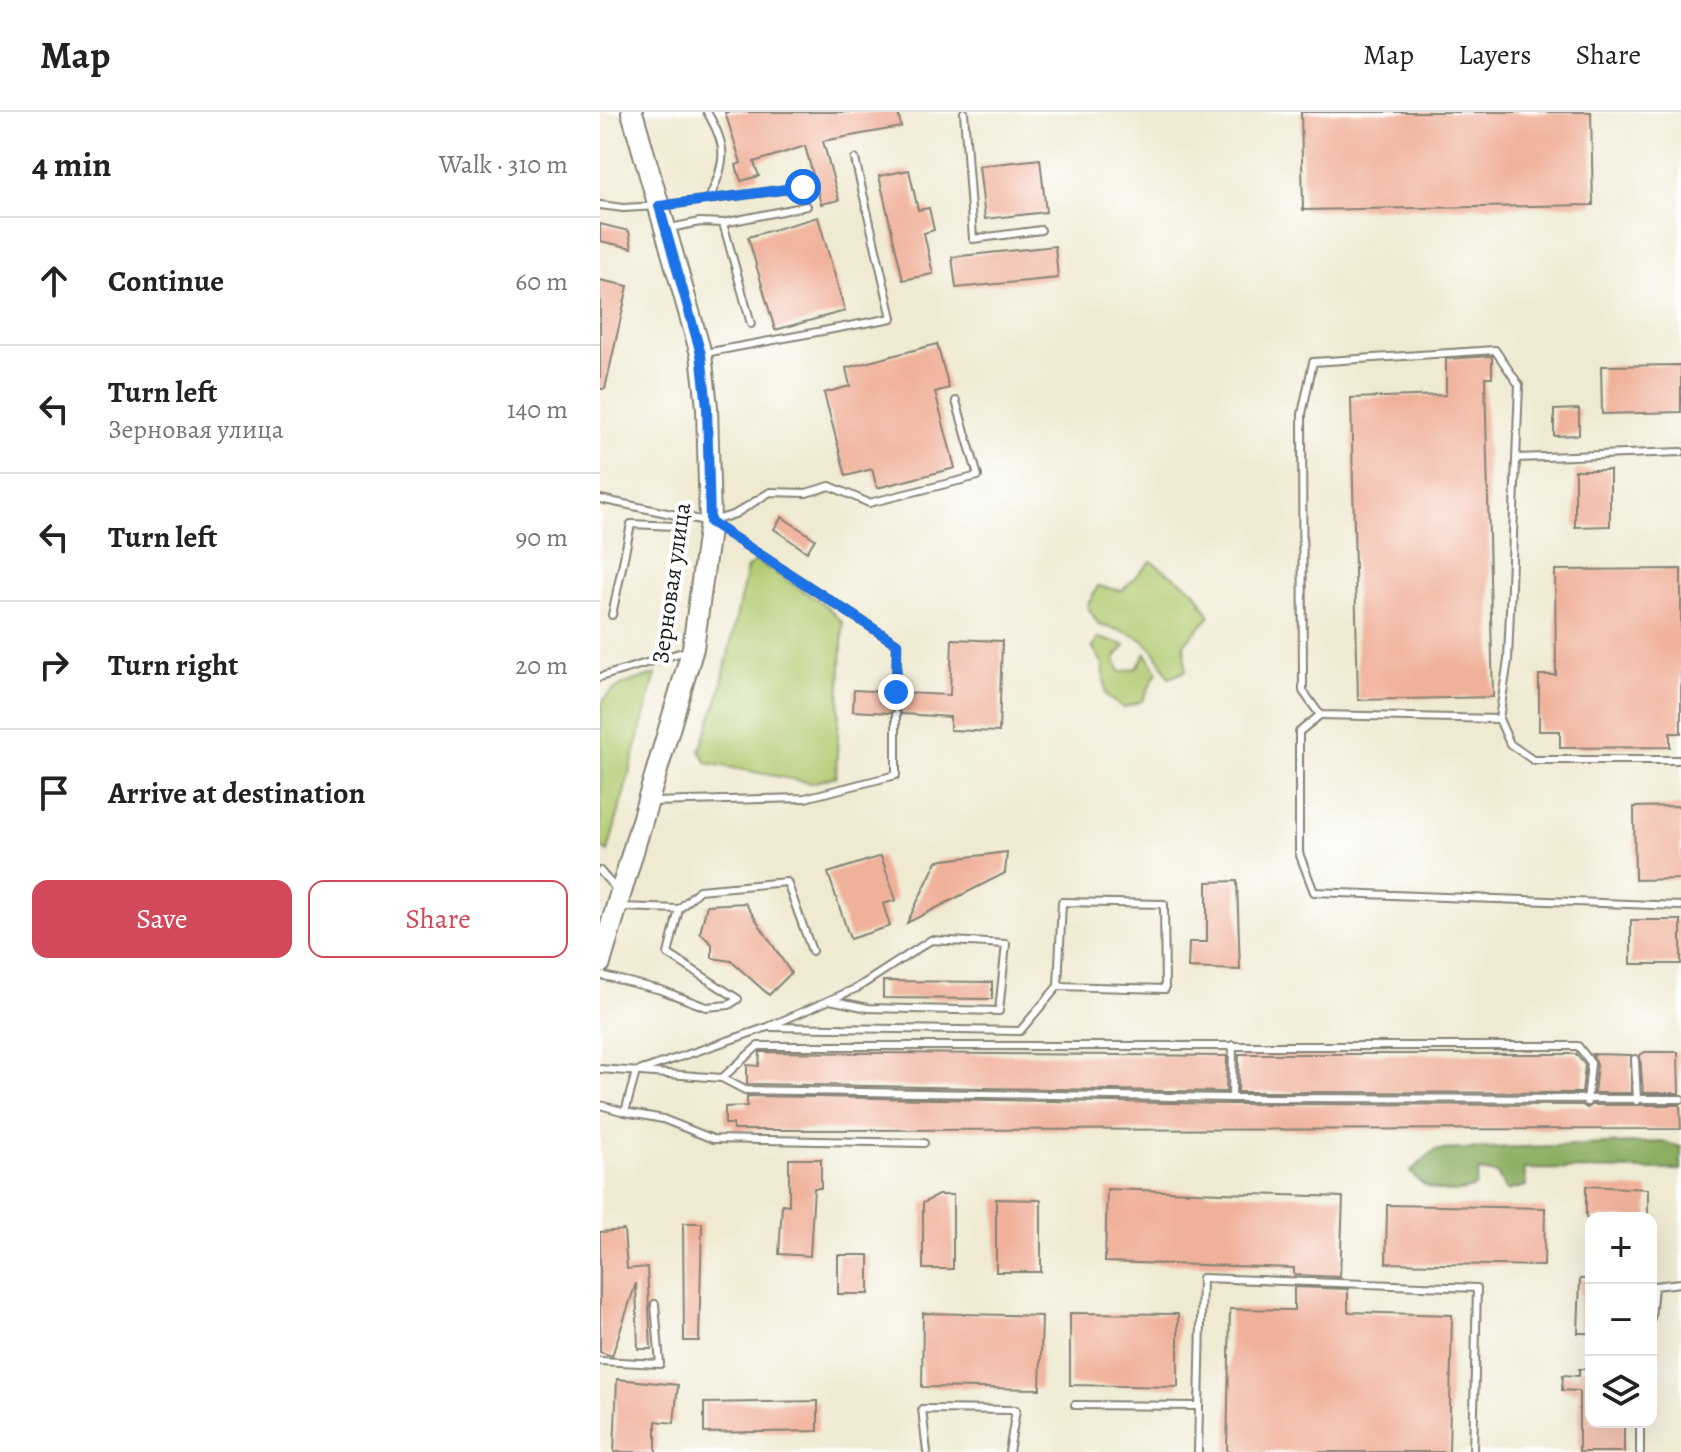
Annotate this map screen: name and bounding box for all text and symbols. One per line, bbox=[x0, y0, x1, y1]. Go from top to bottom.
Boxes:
text: Map bbox=[40, 29, 110, 81]
text: Map bbox=[1363, 36, 1414, 74]
text: Layers bbox=[1458, 36, 1531, 74]
text: Share bbox=[1575, 36, 1641, 74]
text: 4 min bbox=[32, 141, 111, 188]
text: Walk · 310 m bbox=[439, 147, 568, 182]
route start bbox=[785, 169, 821, 205]
icon: ahead bbox=[32, 259, 76, 303]
text: Continue bbox=[108, 261, 224, 301]
text: 60 m bbox=[515, 264, 568, 299]
text: Turn left bbox=[108, 372, 217, 412]
icon: left bbox=[32, 387, 76, 431]
text: 140 m bbox=[507, 392, 568, 427]
text: Зерновая улица bbox=[108, 412, 284, 447]
street label: Зерновая улица bbox=[644, 500, 698, 666]
icon: left bbox=[32, 515, 76, 559]
text: Turn left bbox=[108, 517, 217, 557]
text: 90 m bbox=[516, 520, 568, 555]
icon: right bbox=[32, 643, 76, 687]
text: Turn right bbox=[108, 645, 238, 685]
text: 20 m bbox=[515, 648, 568, 683]
route end bbox=[878, 674, 914, 710]
icon: arrive bbox=[32, 771, 76, 815]
text: Arrive at destination bbox=[108, 773, 365, 813]
button: Save bbox=[32, 880, 292, 958]
button: Share bbox=[308, 880, 568, 958]
map controls bbox=[1585, 1212, 1657, 1428]
button: + bbox=[1585, 1212, 1657, 1284]
button: − bbox=[1585, 1284, 1657, 1356]
button: layers bbox=[1585, 1356, 1657, 1428]

